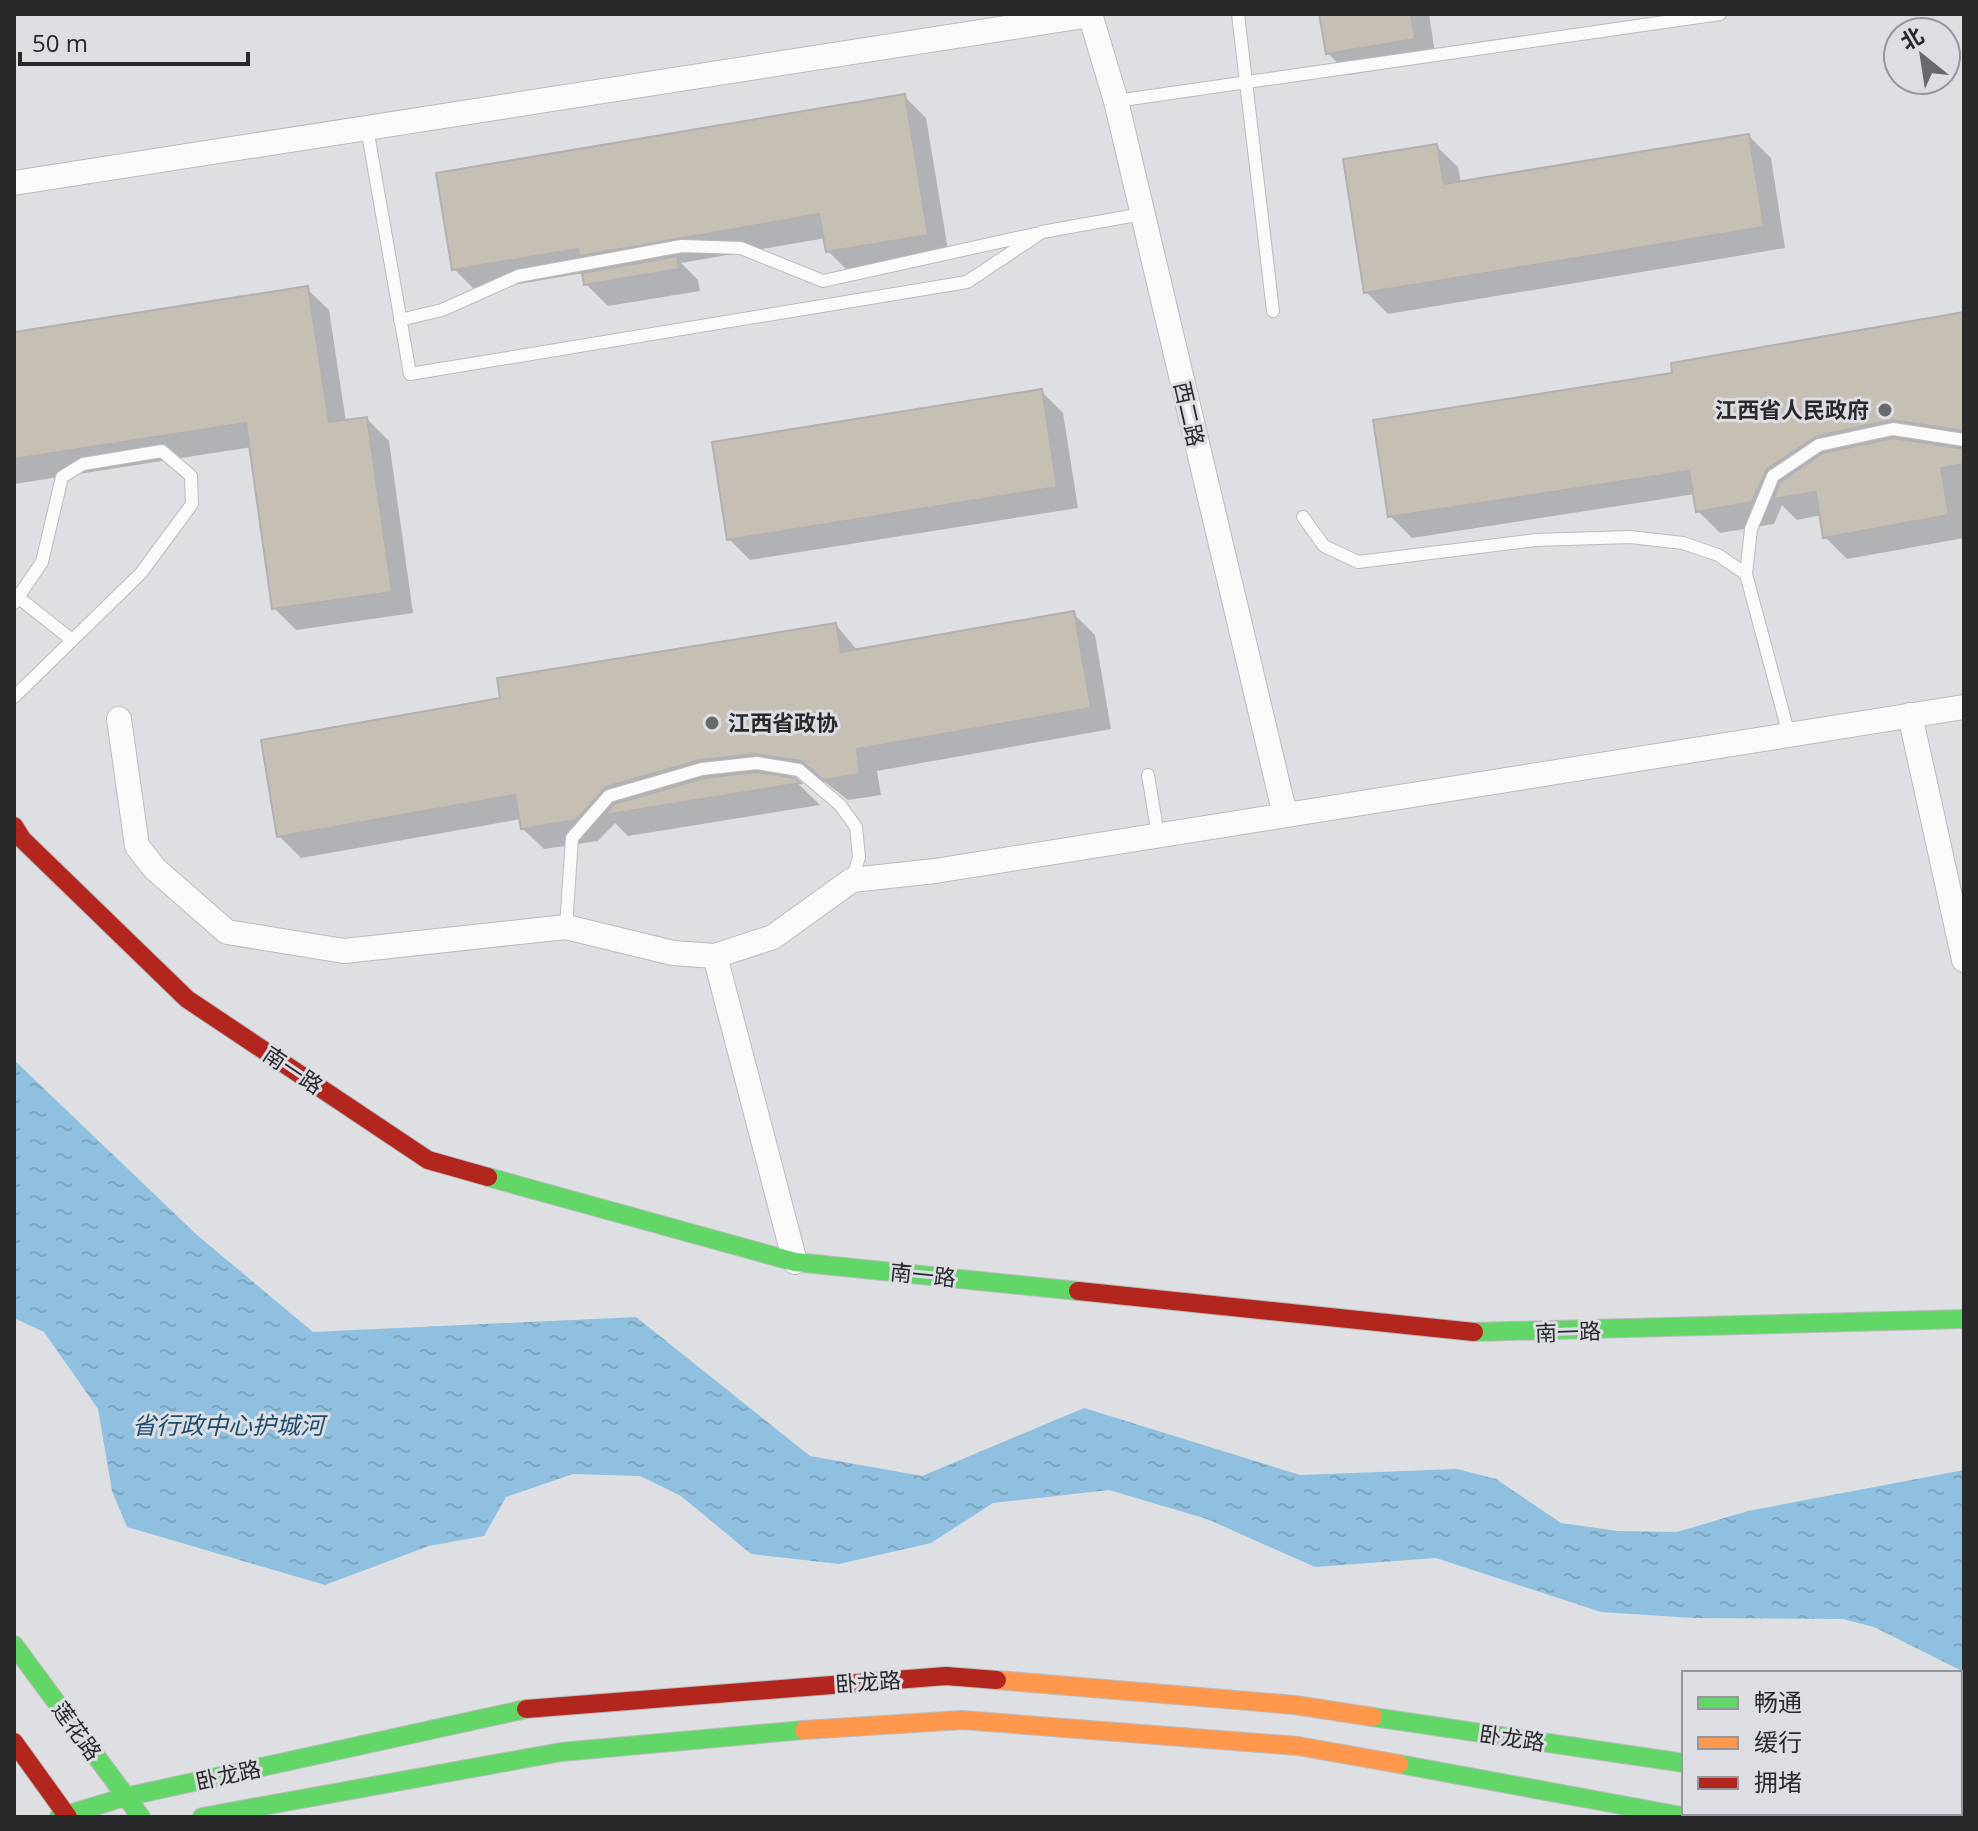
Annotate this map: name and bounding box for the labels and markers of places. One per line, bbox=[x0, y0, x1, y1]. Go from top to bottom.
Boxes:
place label: 江西省人民政府 bbox=[1715, 394, 1869, 424]
marker: 江西省人民政府 bbox=[1876, 401, 1894, 419]
place label: 江西省政协 bbox=[728, 707, 838, 737]
marker: 江西省政协 bbox=[703, 714, 721, 732]

